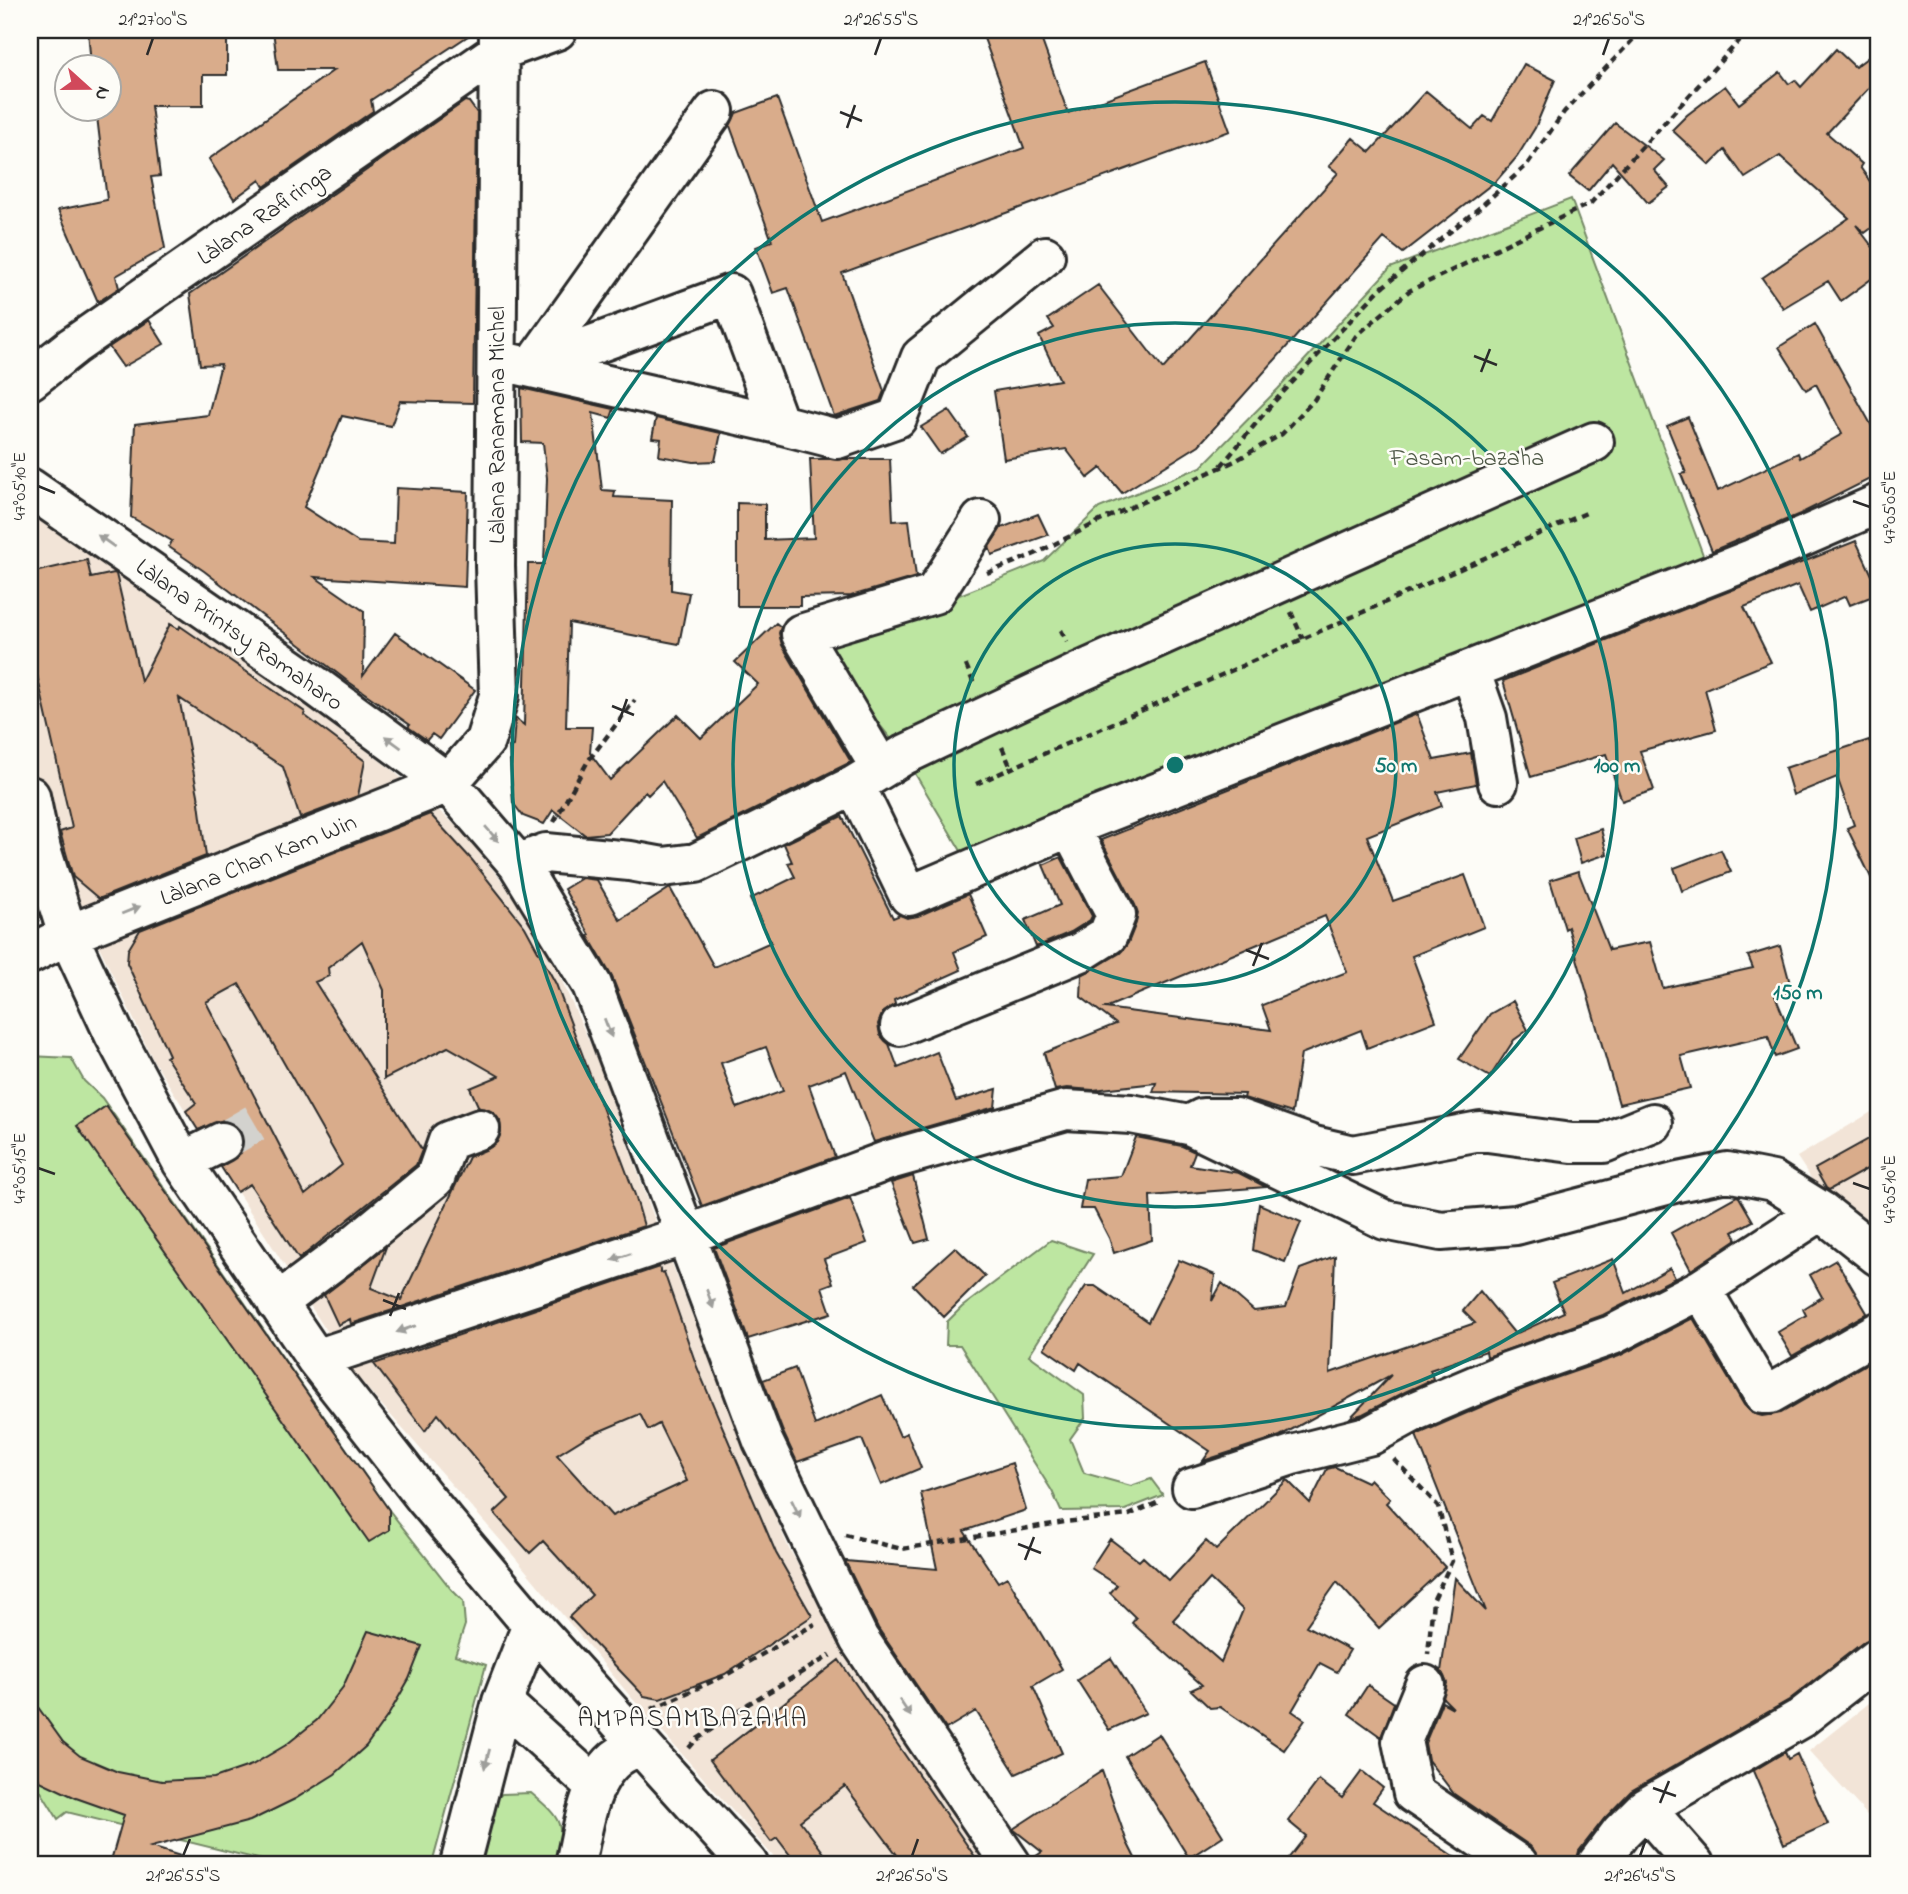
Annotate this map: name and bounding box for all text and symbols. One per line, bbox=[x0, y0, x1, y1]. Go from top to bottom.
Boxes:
text: 21°27'00"S bbox=[118, 8, 188, 34]
text: 21°26'55"S bbox=[844, 8, 918, 34]
text: 21°26'50"S bbox=[1573, 8, 1645, 34]
north arrow bbox=[52, 52, 122, 122]
text: N bbox=[87, 82, 116, 104]
street label: Làlana Rafiringa bbox=[191, 156, 340, 276]
street label: Làlana Ranamana Michel bbox=[481, 306, 516, 544]
park label: Fasam-bazaha bbox=[1389, 442, 1544, 477]
text: 47°05'10"E bbox=[8, 452, 34, 520]
text: 47°05'05"E bbox=[1878, 471, 1904, 543]
one-way arrow bbox=[97, 534, 115, 548]
street label: Làlana Printsy Ramaharo bbox=[127, 551, 350, 722]
one-way arrow bbox=[383, 735, 402, 749]
text: 50 m bbox=[1375, 752, 1417, 782]
text: 100 m bbox=[1594, 752, 1640, 782]
centre of rings bbox=[1163, 753, 1187, 777]
street label: Làlana Chan Kam Win bbox=[155, 806, 363, 917]
one-way arrow bbox=[484, 825, 500, 843]
one-way arrow bbox=[121, 904, 142, 915]
text: 150 m bbox=[1773, 979, 1823, 1009]
one-way arrow bbox=[603, 1018, 614, 1039]
text: 47°05'15"E bbox=[8, 1133, 34, 1203]
text: 47°05'10"E bbox=[1878, 1155, 1904, 1223]
one-way arrow bbox=[611, 1252, 632, 1263]
one-way arrow bbox=[705, 1288, 716, 1309]
one-way arrow bbox=[395, 1324, 416, 1335]
one-way arrow bbox=[790, 1499, 801, 1519]
one-way arrow bbox=[898, 1699, 912, 1717]
district label: AMPASAMBAZAHA bbox=[577, 1701, 809, 1739]
one-way arrow bbox=[482, 1749, 492, 1770]
text: 21°26'55"S bbox=[146, 1864, 220, 1890]
text: 21°26'50"S bbox=[876, 1864, 948, 1890]
text: 21°26'45"S bbox=[1604, 1864, 1676, 1890]

